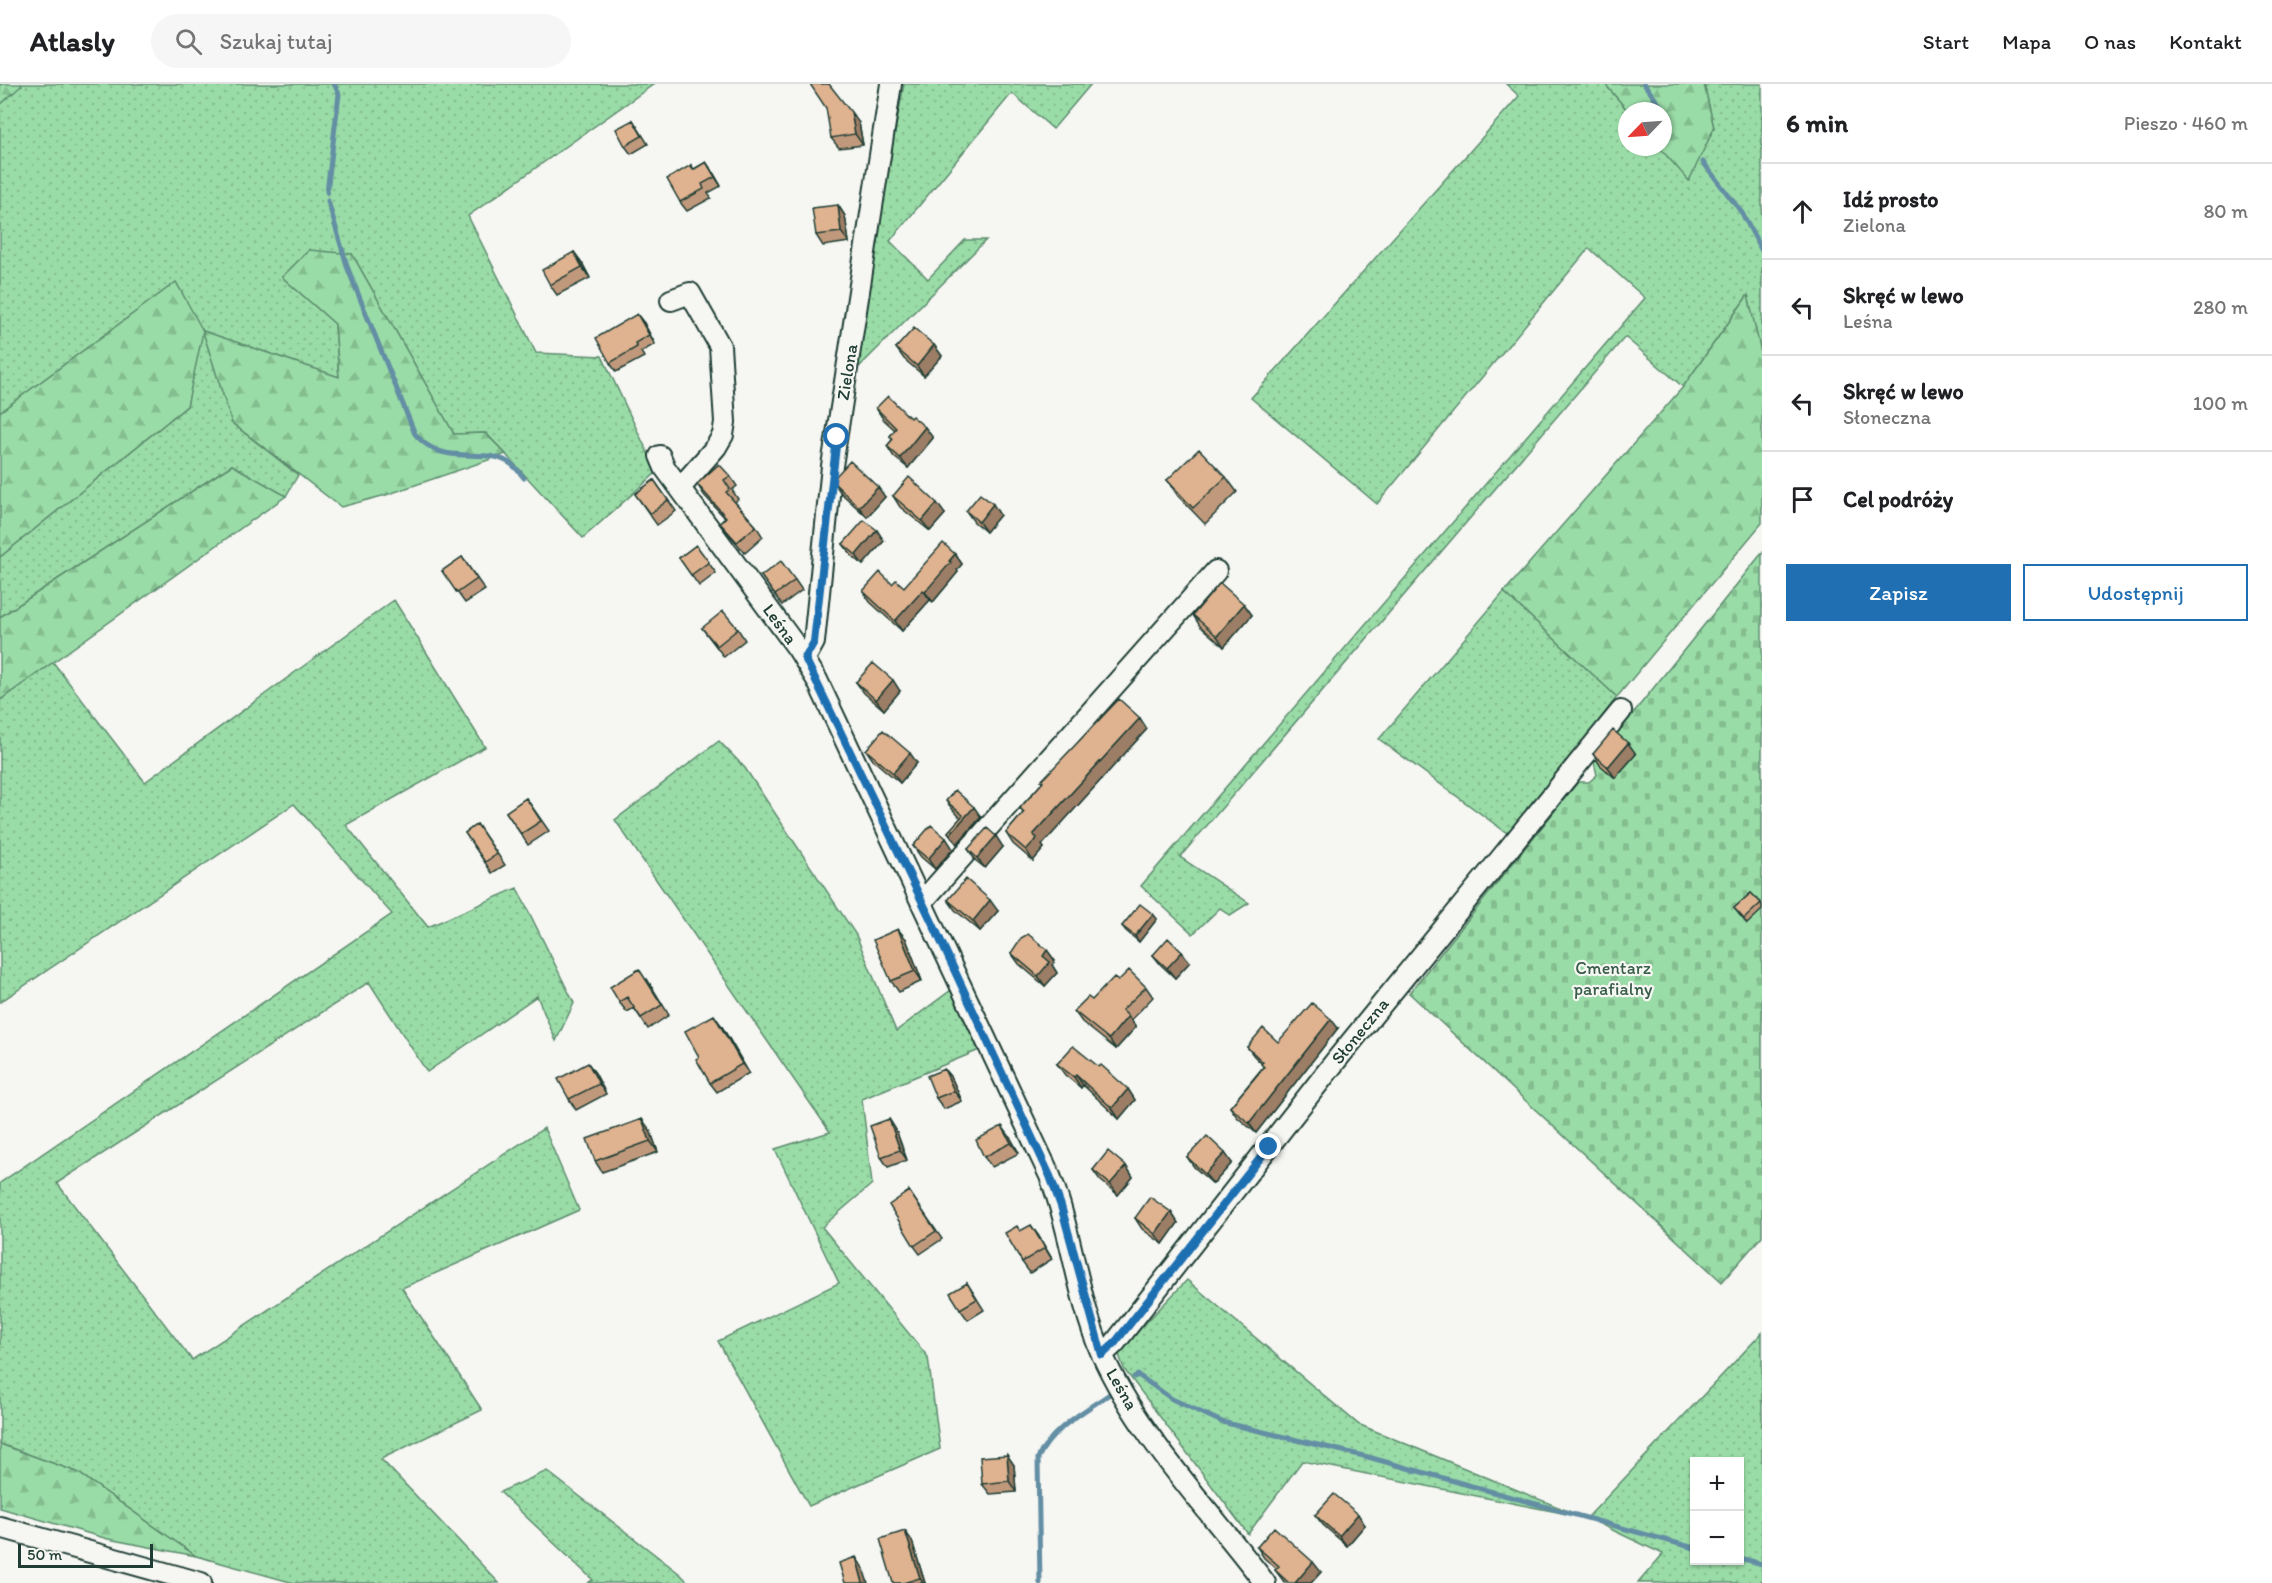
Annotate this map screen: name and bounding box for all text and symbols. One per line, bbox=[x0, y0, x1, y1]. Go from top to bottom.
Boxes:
search box bbox=[151, 14, 571, 68]
text: Atlasly bbox=[30, 24, 115, 58]
icon: search bbox=[172, 25, 205, 58]
text: Szukaj tutaj bbox=[220, 28, 332, 55]
text: Start bbox=[1923, 29, 1969, 54]
text: Mapa bbox=[2002, 29, 2051, 54]
text: O nas bbox=[2084, 29, 2136, 54]
text: Kontakt bbox=[2169, 29, 2242, 54]
north arrow bbox=[1618, 102, 1672, 156]
text: 6 min bbox=[1786, 107, 1848, 139]
text: Pieszo · 460 m bbox=[2124, 111, 2248, 135]
text: Idź prosto bbox=[1843, 186, 1939, 213]
icon: ahead bbox=[1786, 195, 1819, 228]
text: 80 m bbox=[2203, 199, 2248, 223]
text: Zielona bbox=[1843, 213, 1906, 237]
text: Skręć w lewo bbox=[1843, 282, 1964, 309]
icon: left bbox=[1786, 291, 1819, 324]
text: 280 m bbox=[2193, 295, 2248, 319]
text: Leśna bbox=[1843, 309, 1893, 333]
street label: Zielona bbox=[832, 342, 862, 402]
text: Skręć w lewo bbox=[1843, 378, 1964, 405]
icon: left bbox=[1786, 387, 1819, 420]
text: 100 m bbox=[2193, 391, 2248, 415]
text: Słoneczna bbox=[1843, 405, 1931, 429]
route start bbox=[823, 423, 849, 449]
icon: arrive bbox=[1786, 483, 1819, 516]
text: Cel podróży bbox=[1843, 486, 1953, 513]
button: Zapisz bbox=[1786, 564, 2011, 621]
button: Udostępnij bbox=[2023, 564, 2248, 621]
street label: Leśna bbox=[758, 599, 802, 649]
park label: Cmentarz parafialny bbox=[1573, 957, 1653, 1000]
street label: Słoneczna bbox=[1327, 993, 1394, 1069]
route end bbox=[1255, 1133, 1281, 1159]
street label: Leśna bbox=[1101, 1364, 1143, 1414]
map controls bbox=[1690, 1457, 1744, 1565]
button: + bbox=[1690, 1457, 1744, 1511]
button: − bbox=[1690, 1511, 1744, 1565]
scale bar bbox=[18, 1541, 153, 1568]
text: 50 m bbox=[27, 1545, 62, 1564]

